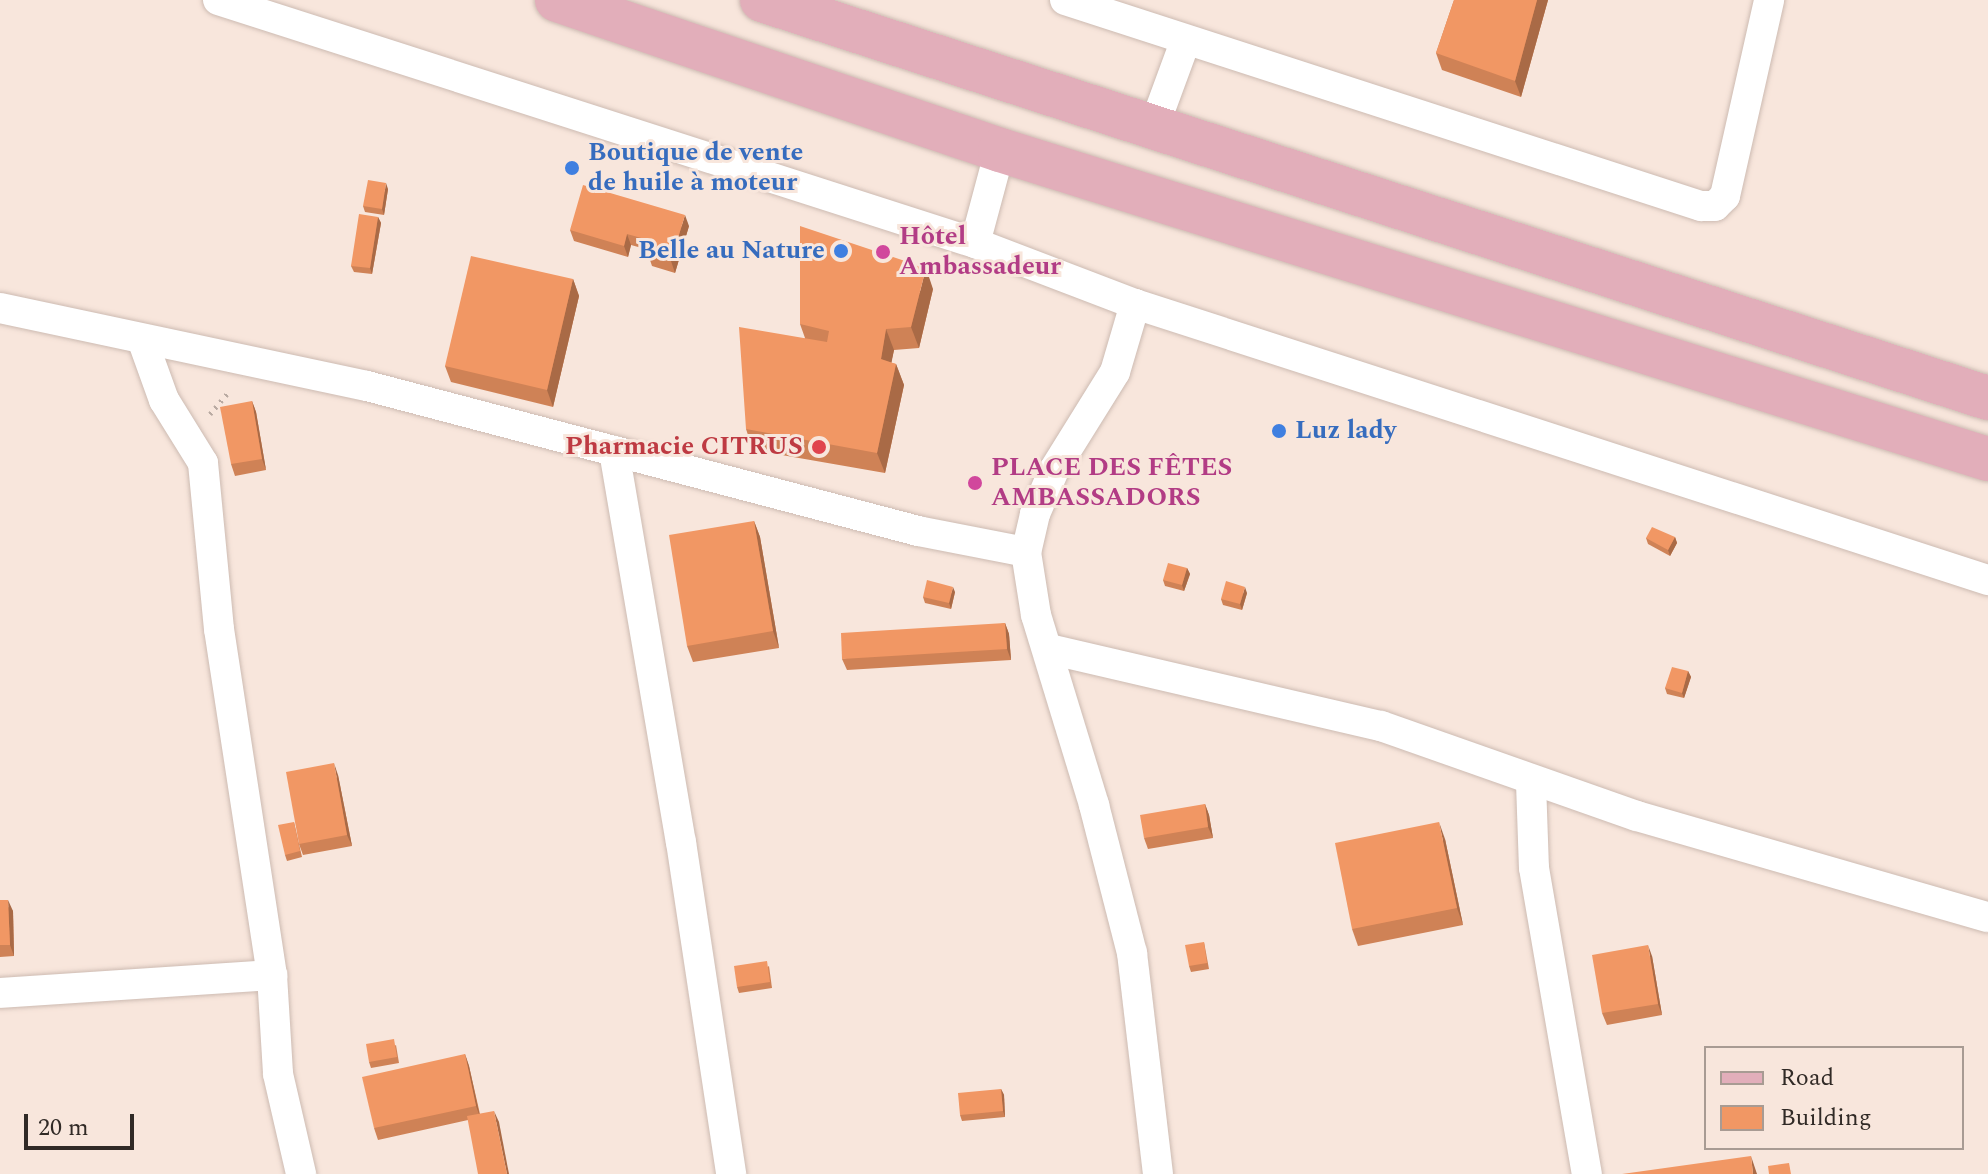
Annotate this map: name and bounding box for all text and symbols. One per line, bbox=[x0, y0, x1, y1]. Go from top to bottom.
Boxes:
place label: Boutique de vente de huile à moteur bbox=[588, 137, 804, 198]
marker: Boutique de vente de huile à moteur bbox=[563, 159, 581, 177]
place label: Hôtel Ambassadeur bbox=[899, 221, 1061, 282]
place label: Belle au Nature bbox=[638, 235, 825, 267]
marker: Belle au Nature bbox=[832, 242, 850, 260]
marker: Hôtel Ambassadeur bbox=[874, 243, 892, 261]
place label: Luz lady bbox=[1295, 415, 1396, 447]
marker: Luz lady bbox=[1270, 422, 1288, 440]
place label: Pharmacie CITRUS bbox=[565, 431, 803, 463]
marker: Pharmacie CITRUS bbox=[810, 438, 828, 456]
place label: PLACE DES FÊTES AMBASSADORS bbox=[991, 452, 1232, 514]
marker: PLACE DES FÊTES AMBASSADORS bbox=[966, 474, 984, 492]
legend bbox=[1704, 1046, 1964, 1150]
text: Road bbox=[1780, 1060, 1834, 1096]
scale bar bbox=[28, 1098, 138, 1148]
text: Building bbox=[1780, 1100, 1872, 1136]
text: 20 m bbox=[38, 1110, 89, 1146]

